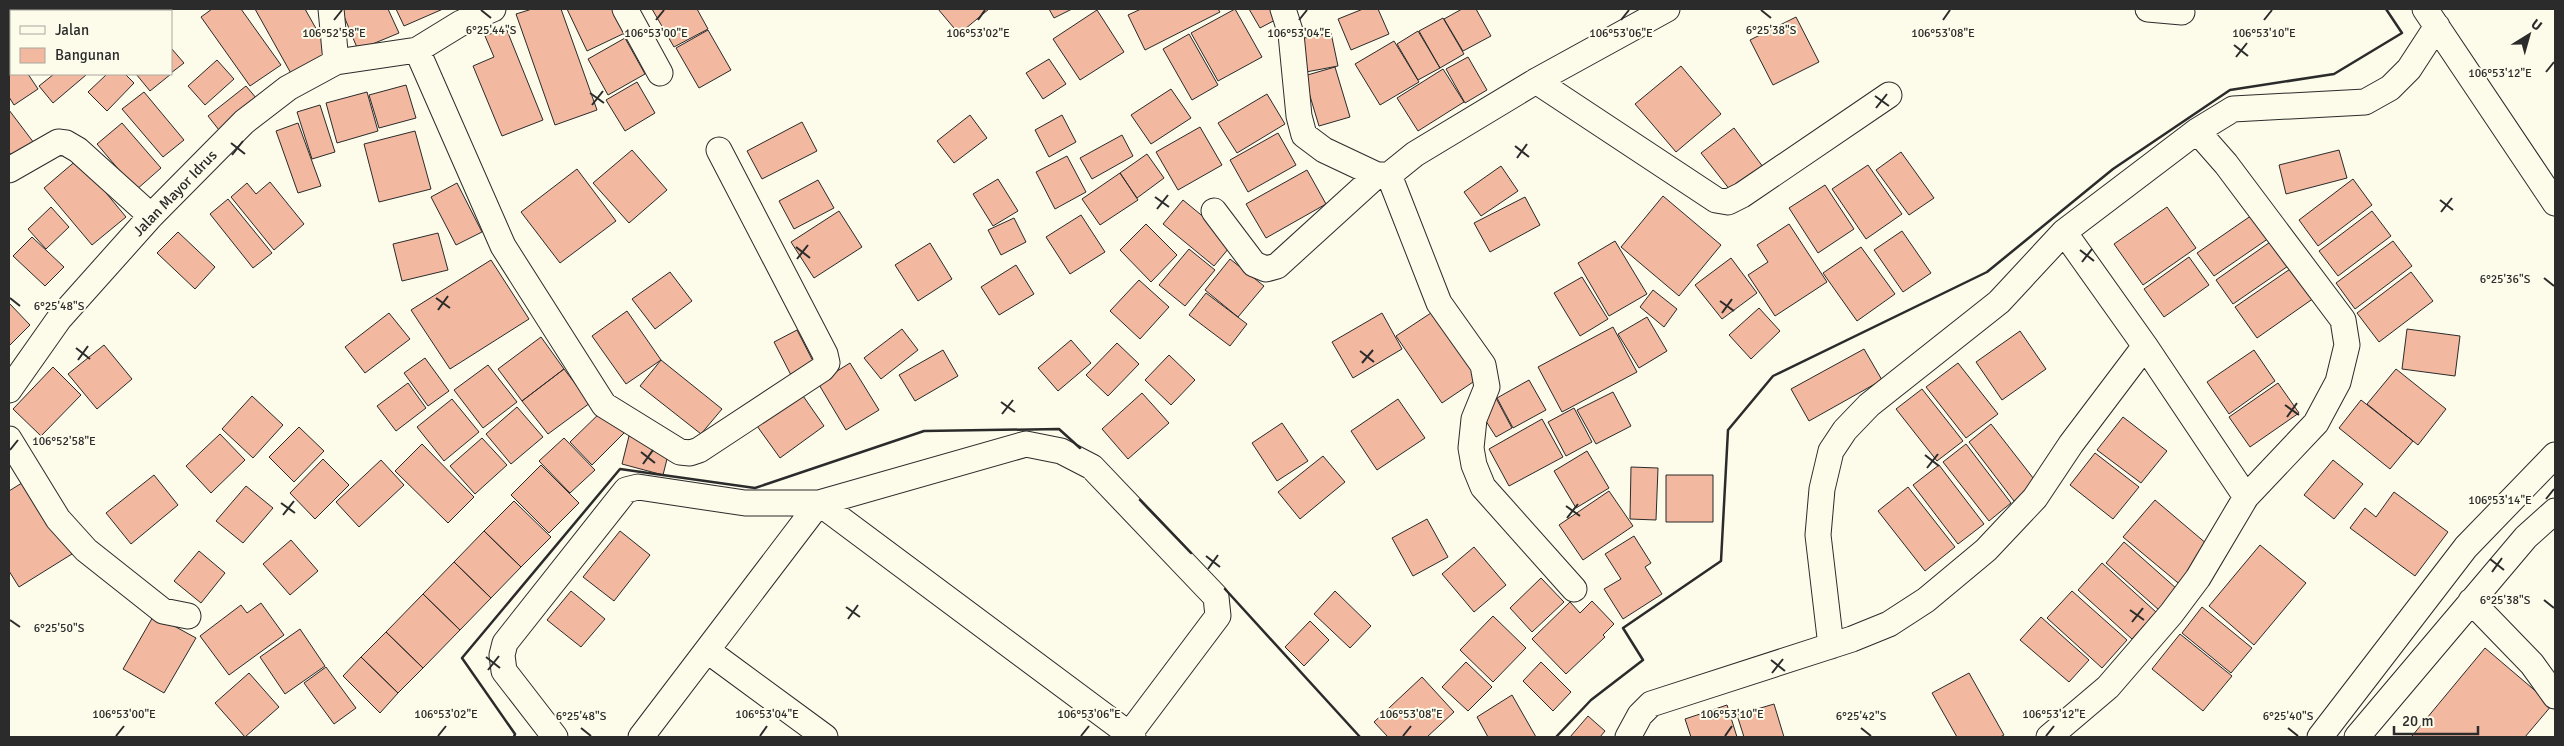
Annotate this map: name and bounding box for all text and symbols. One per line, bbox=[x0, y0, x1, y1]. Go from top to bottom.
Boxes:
legend bbox=[10, 10, 172, 75]
north arrow bbox=[2504, 10, 2554, 60]
text: U bbox=[2528, 15, 2545, 35]
text: Jalan bbox=[55, 21, 89, 39]
text: 6°25'44"S bbox=[466, 23, 517, 38]
text: 6°25'38"S bbox=[1746, 23, 1797, 38]
text: 106°52'58"E bbox=[302, 26, 366, 41]
text: 106°53'00"E bbox=[624, 26, 688, 41]
text: 106°53'02"E bbox=[946, 26, 1010, 41]
text: 106°53'04"E bbox=[1267, 26, 1331, 41]
text: 106°53'06"E bbox=[1589, 26, 1653, 41]
text: 106°53'08"E bbox=[1911, 26, 1975, 41]
text: 106°53'10"E bbox=[2232, 26, 2296, 41]
text: Bangunan bbox=[55, 46, 120, 64]
text: 106°53'12"E bbox=[2468, 66, 2532, 81]
street label: Jalan Mayor Idrus bbox=[129, 146, 221, 240]
text: 6°25'36"S bbox=[2480, 272, 2531, 287]
text: 6°25'48"S bbox=[34, 299, 85, 314]
text: 106°52'58"E bbox=[32, 434, 96, 449]
text: 106°53'14"E bbox=[2468, 493, 2532, 508]
text: 6°25'38"S bbox=[2480, 593, 2531, 608]
text: 6°25'50"S bbox=[34, 621, 85, 636]
scale bar bbox=[2394, 704, 2478, 736]
text: 106°53'00"E bbox=[92, 707, 156, 722]
text: 106°53'02"E bbox=[414, 707, 478, 722]
text: 106°53'04"E bbox=[735, 707, 799, 722]
text: 106°53'06"E bbox=[1057, 707, 1121, 722]
text: 106°53'08"E bbox=[1379, 707, 1443, 722]
text: 106°53'10"E bbox=[1700, 707, 1764, 722]
text: 106°53'12"E bbox=[2022, 707, 2086, 722]
text: 6°25'48"S bbox=[556, 709, 607, 724]
text: 6°25'42"S bbox=[1836, 709, 1887, 724]
text: 6°25'40"S bbox=[2263, 709, 2314, 724]
text: 20 m bbox=[2402, 712, 2433, 730]

